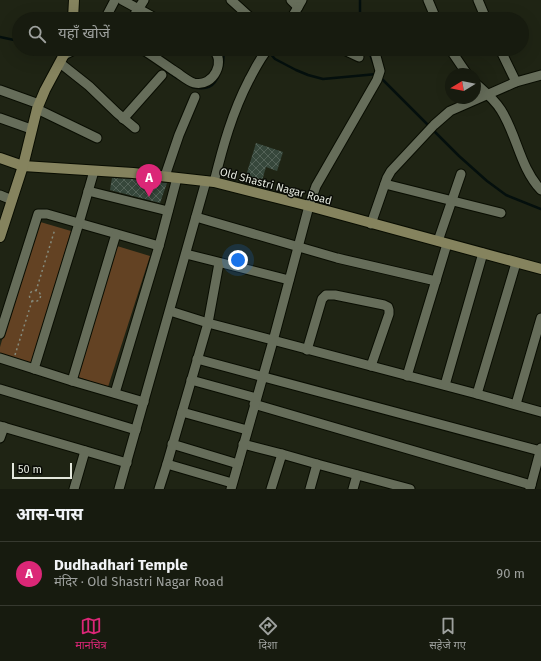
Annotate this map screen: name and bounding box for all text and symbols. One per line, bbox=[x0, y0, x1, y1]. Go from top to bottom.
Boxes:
search box bbox=[12, 12, 529, 56]
icon: search bbox=[26, 23, 48, 45]
text: यहाँ खोजें bbox=[58, 24, 110, 42]
north arrow bbox=[445, 68, 481, 104]
pin: A bbox=[136, 164, 162, 197]
street label: Old Shastri Nagar Road bbox=[218, 165, 333, 208]
your location bbox=[228, 250, 248, 270]
scale bar bbox=[12, 461, 72, 480]
text: 50 m bbox=[18, 463, 42, 476]
text: आस-पास bbox=[16, 504, 83, 525]
text: Dudhadhari Temple bbox=[54, 556, 188, 574]
text: A bbox=[25, 566, 33, 581]
text: 90 m bbox=[496, 566, 525, 581]
text: मंदिर · Old Shastri Nagar Road bbox=[54, 574, 224, 589]
tab: मानचित्र bbox=[75, 615, 107, 653]
tab: दिशा bbox=[257, 615, 279, 653]
tab: सहेजे गए bbox=[429, 615, 466, 653]

